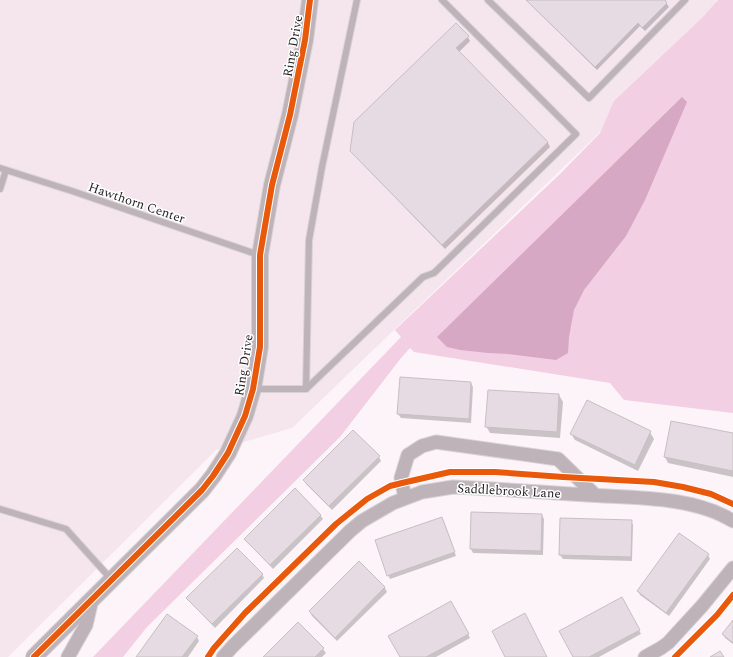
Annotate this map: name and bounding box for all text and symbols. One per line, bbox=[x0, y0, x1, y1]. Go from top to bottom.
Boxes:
street label: Ring Drive bbox=[278, 14, 308, 79]
street label: Hawthorn Center bbox=[86, 177, 188, 229]
street label: Ring Drive bbox=[229, 333, 259, 398]
street label: Saddlebrook Lane bbox=[457, 478, 561, 504]

